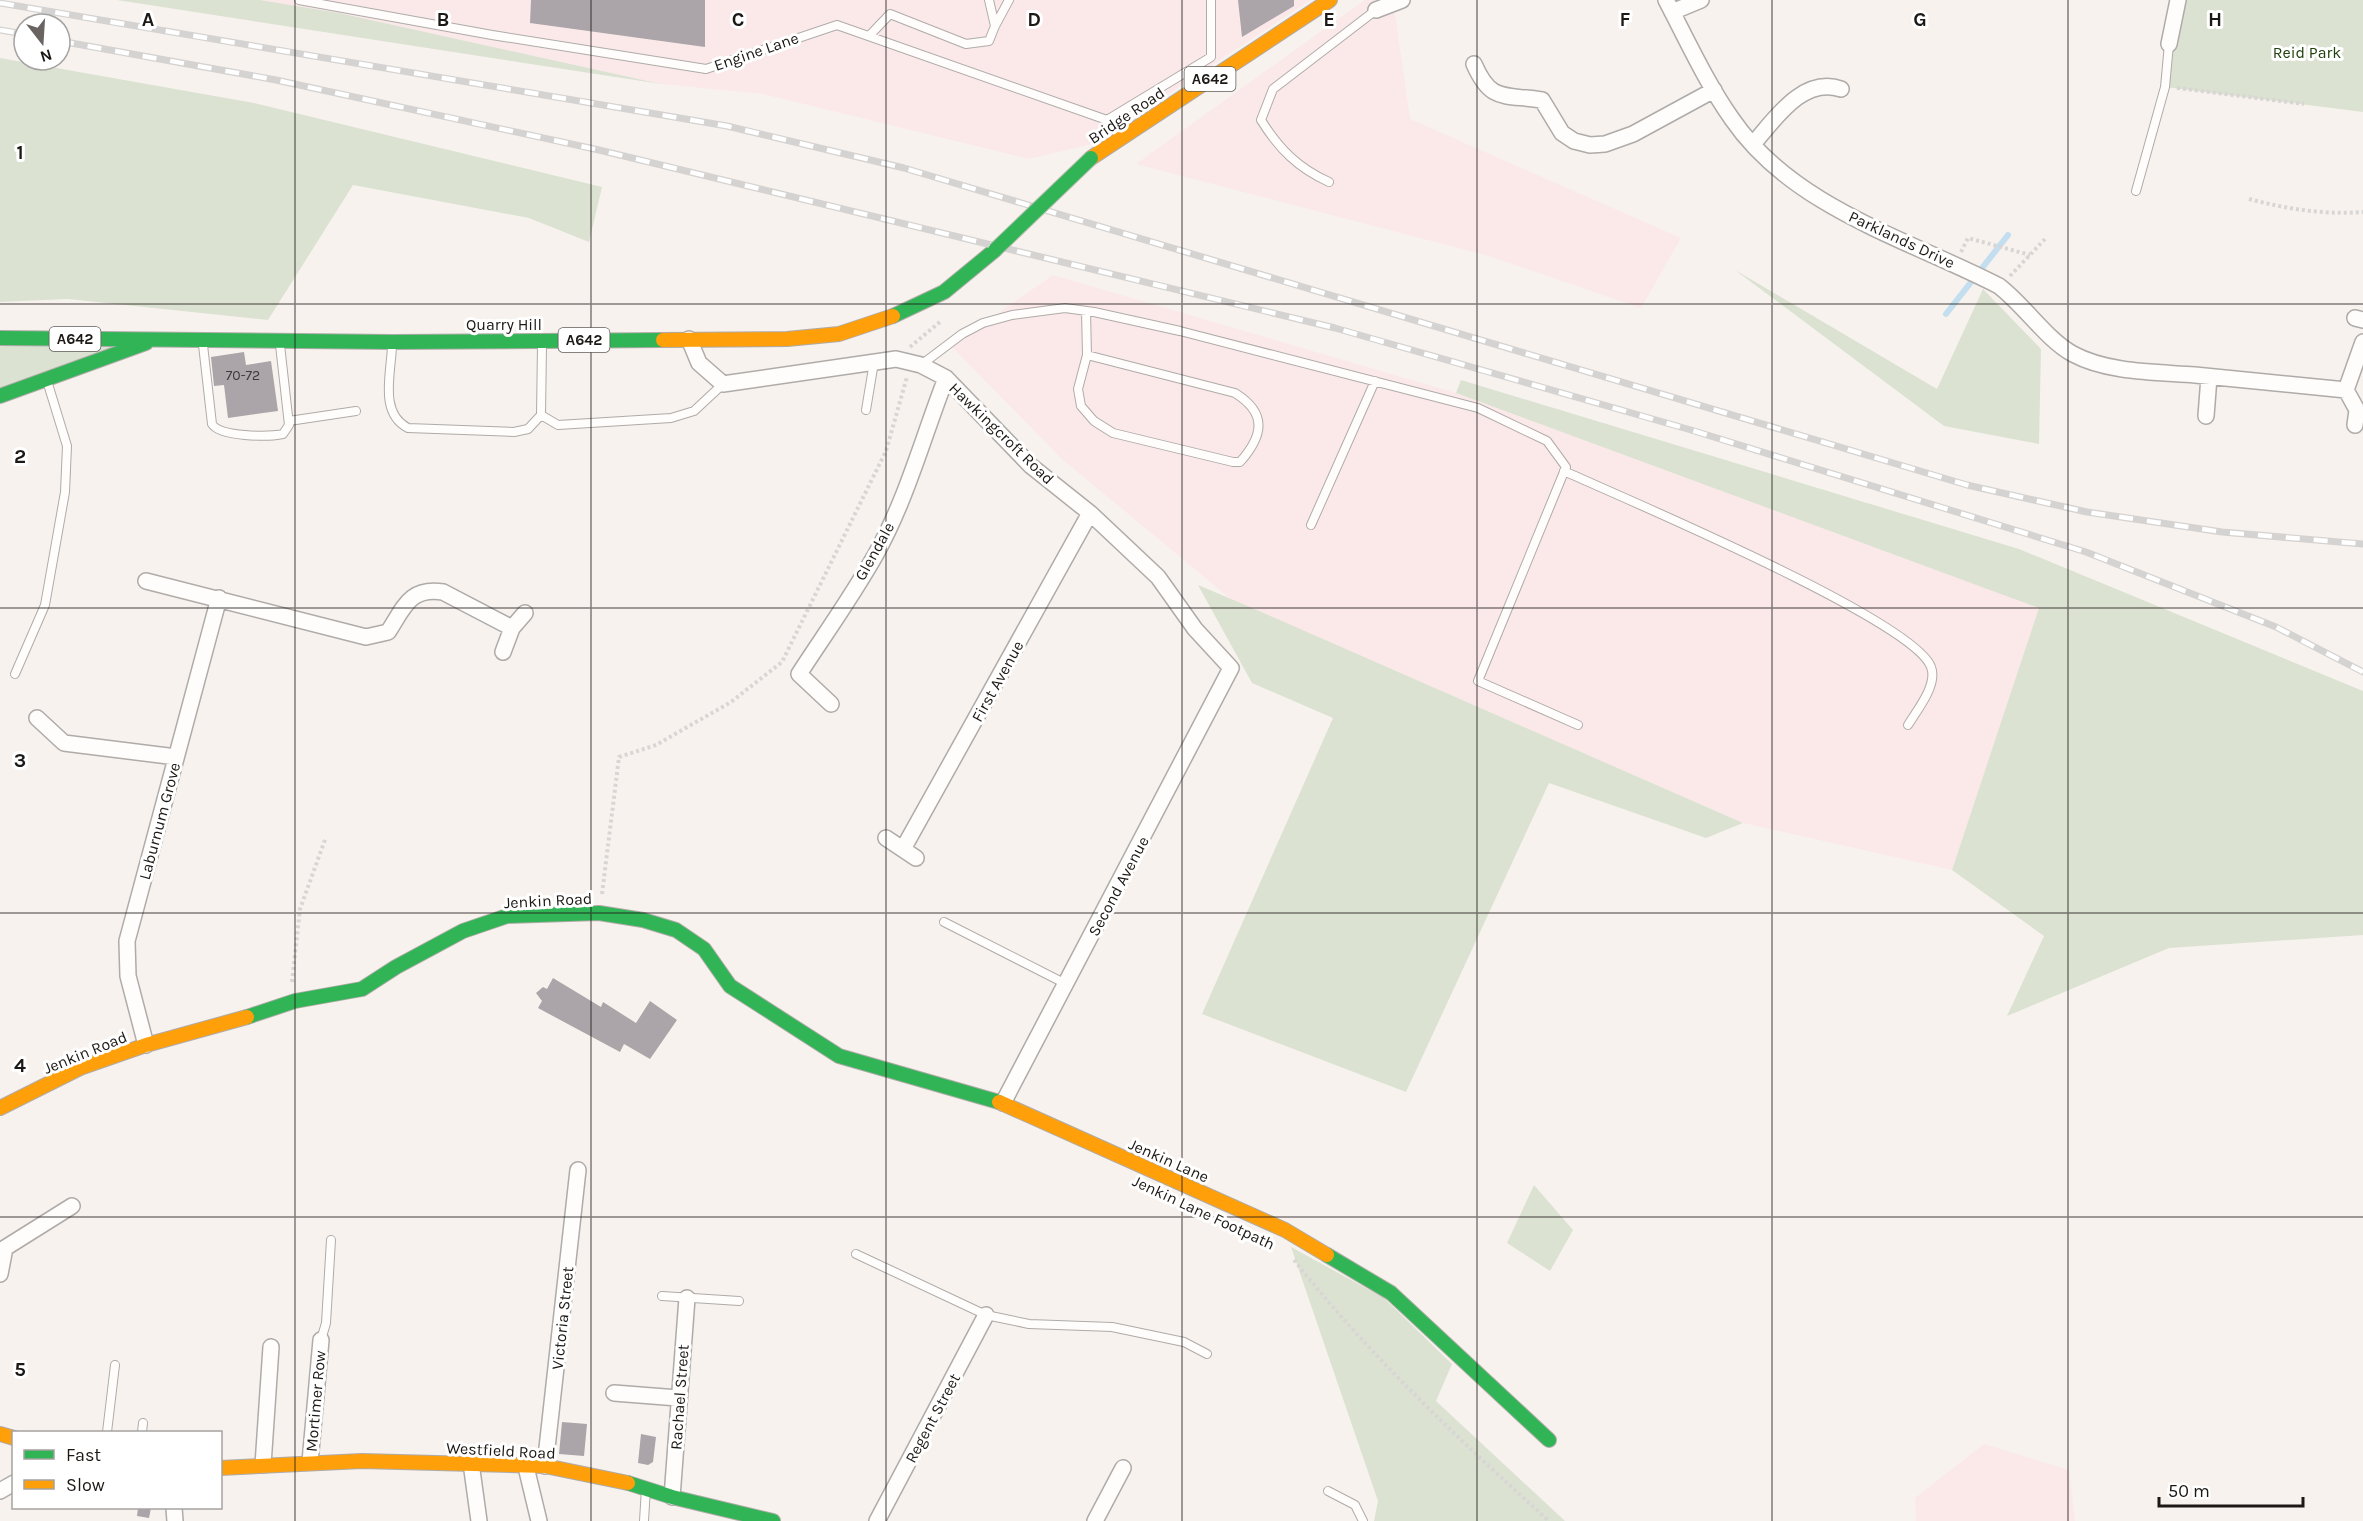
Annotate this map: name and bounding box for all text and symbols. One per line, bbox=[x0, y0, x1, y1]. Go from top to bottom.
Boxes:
text: A bbox=[142, 8, 155, 31]
text: B bbox=[437, 8, 449, 31]
text: C bbox=[732, 8, 744, 31]
text: D bbox=[1027, 8, 1041, 31]
text: E bbox=[1323, 8, 1335, 31]
text: F bbox=[1620, 8, 1631, 31]
text: G bbox=[1913, 8, 1927, 31]
text: H bbox=[2208, 8, 2222, 31]
north arrow bbox=[12, 12, 72, 72]
street label: Engine Lane bbox=[711, 28, 801, 75]
park label: Reid Park bbox=[2273, 43, 2341, 62]
text: N bbox=[38, 45, 55, 67]
road number: A642 bbox=[1184, 67, 1236, 91]
street label: Bridge Road bbox=[1085, 83, 1168, 148]
text: 1 bbox=[16, 141, 24, 164]
street label: Parklands Drive bbox=[1846, 207, 1958, 272]
street label: Quarry Hill bbox=[466, 315, 542, 334]
road number: A642 bbox=[50, 327, 100, 351]
road number: A642 bbox=[558, 328, 610, 352]
house number: 70-72 bbox=[226, 367, 260, 384]
street label: Hawkingcroft Road bbox=[945, 378, 1058, 488]
text: 2 bbox=[14, 445, 26, 468]
street label: Glendale bbox=[851, 519, 898, 584]
street label: First Avenue bbox=[967, 637, 1028, 725]
text: 3 bbox=[14, 749, 26, 772]
street label: Laburnum Grove bbox=[135, 760, 184, 882]
street label: Second Avenue bbox=[1084, 833, 1153, 939]
street label: Jenkin Road bbox=[503, 889, 593, 912]
street label: Jenkin Road bbox=[41, 1027, 130, 1078]
text: 4 bbox=[14, 1054, 26, 1077]
street label: Jenkin Lane bbox=[1126, 1134, 1212, 1187]
street label: Jenkin Lane Footpath bbox=[1130, 1171, 1278, 1254]
street label: Victoria Street bbox=[548, 1265, 577, 1371]
street label: Rachael Street bbox=[666, 1344, 693, 1450]
street label: Mortimer Row bbox=[302, 1349, 329, 1453]
text: 5 bbox=[14, 1358, 26, 1381]
street label: Regent Street bbox=[901, 1370, 964, 1466]
legend bbox=[12, 1431, 222, 1509]
street label: Westfield Road bbox=[446, 1438, 556, 1463]
text: Fast bbox=[66, 1444, 101, 1466]
scale bar bbox=[2159, 1470, 2303, 1508]
text: Slow bbox=[66, 1474, 105, 1496]
text: 50 m bbox=[2168, 1480, 2210, 1502]

